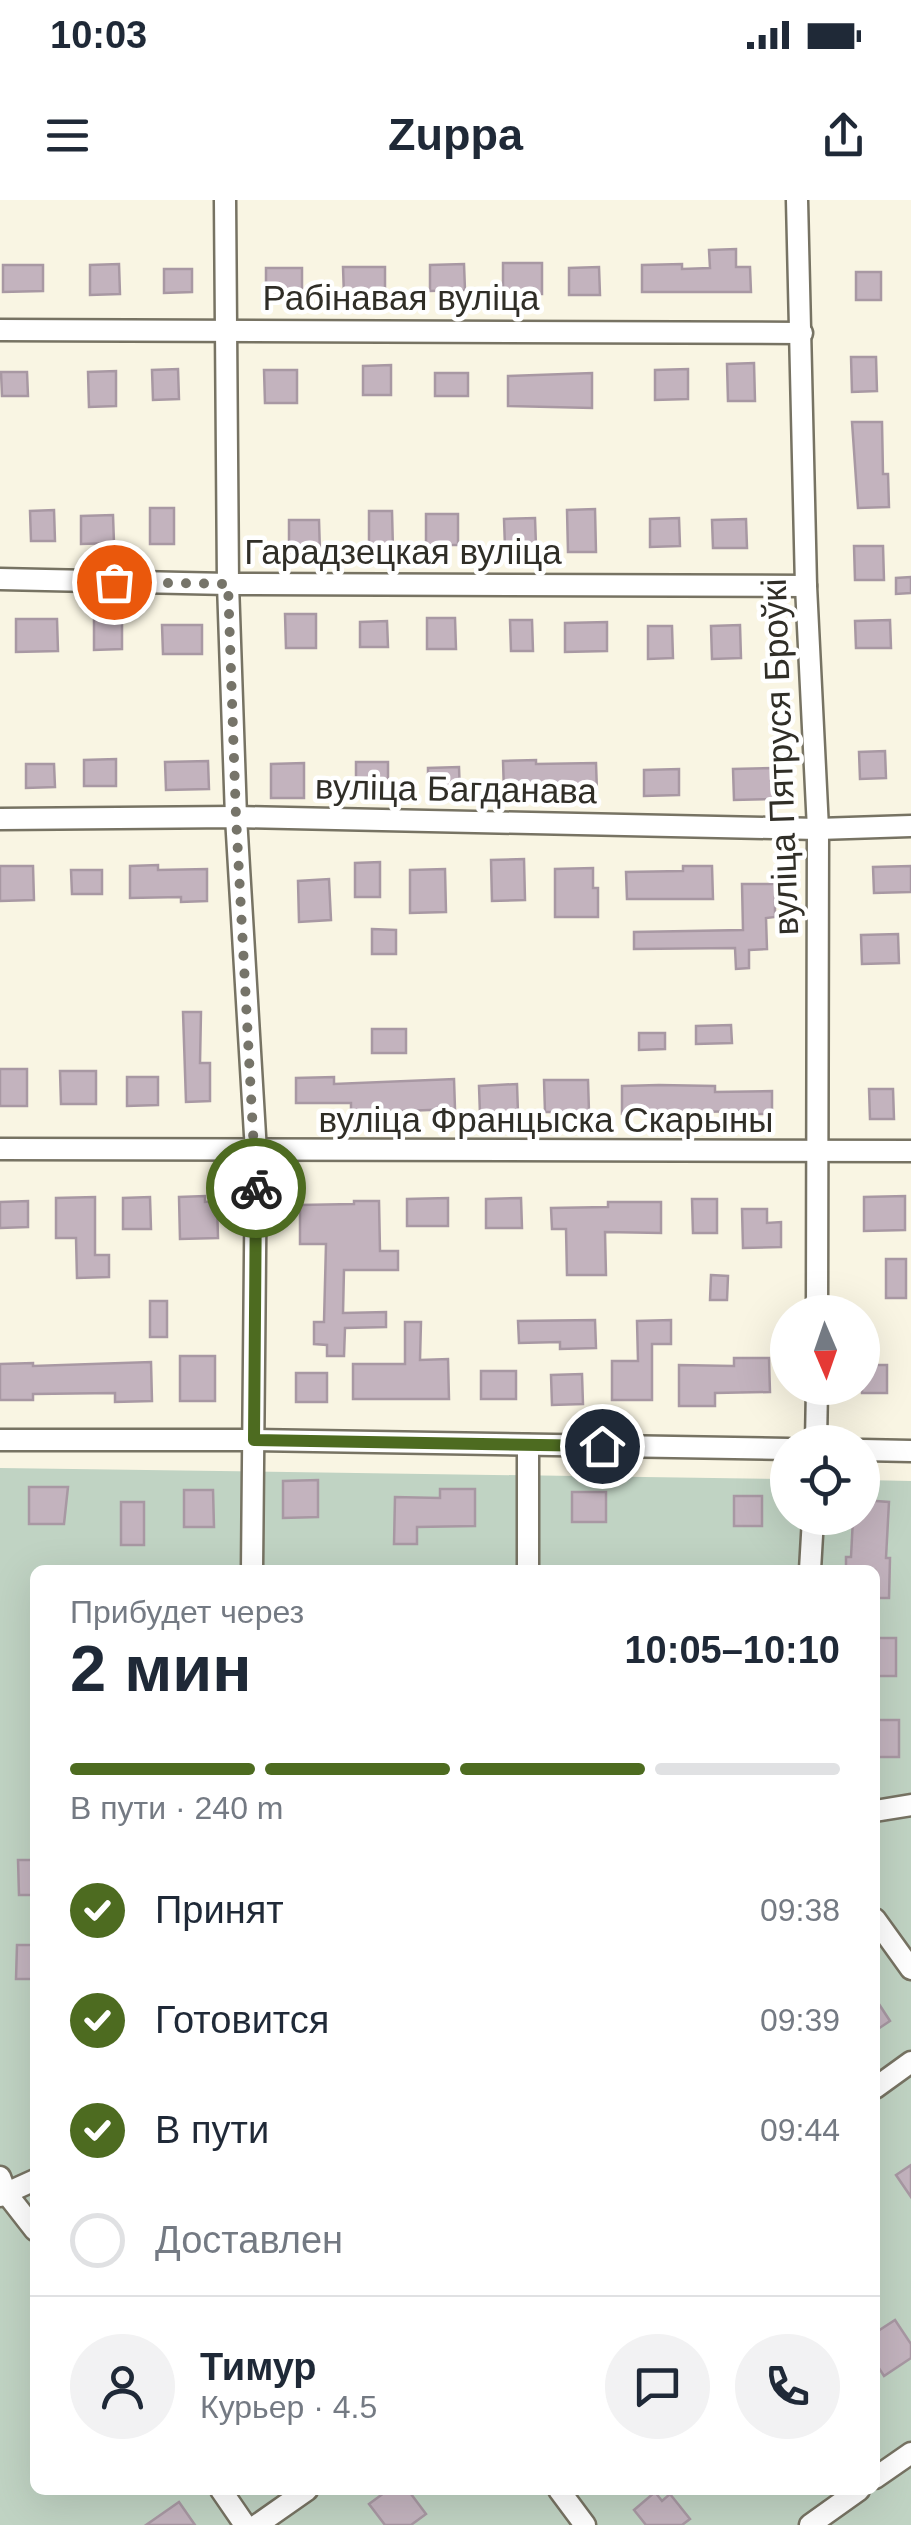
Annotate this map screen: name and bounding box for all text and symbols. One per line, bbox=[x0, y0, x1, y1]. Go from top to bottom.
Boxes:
text: 10:03 bbox=[50, 14, 147, 56]
icon: menu bbox=[40, 108, 95, 163]
icon: share bbox=[816, 108, 871, 163]
text: Zuppa bbox=[388, 109, 523, 160]
street label: Рабінавая вуліца bbox=[263, 278, 540, 317]
street label: Гарадзецкая вуліца bbox=[244, 532, 562, 571]
pin bbox=[72, 540, 157, 625]
icon: bag bbox=[87, 555, 142, 610]
street label: вуліца Пятруся Броўкі bbox=[754, 578, 805, 936]
street label: вуліца Багданава bbox=[315, 767, 598, 810]
street label: вуліца Францыска Скарыны bbox=[319, 1100, 773, 1139]
courier bbox=[206, 1138, 306, 1238]
icon: bike bbox=[229, 1161, 284, 1216]
north arrow bbox=[770, 1295, 880, 1405]
map controls bbox=[770, 1295, 880, 1535]
pin bbox=[560, 1404, 645, 1489]
icon: home bbox=[575, 1419, 630, 1474]
button: locate bbox=[770, 1425, 880, 1535]
text: Прибудет через bbox=[70, 1594, 304, 1630]
text: 10:05–10:10 bbox=[624, 1629, 840, 1671]
text: 2 мин bbox=[70, 1632, 252, 1705]
text: В пути · 240 m bbox=[70, 1790, 283, 1826]
icon: check bbox=[70, 1883, 125, 1938]
text: Принят bbox=[155, 1889, 284, 1931]
text: 09:38 bbox=[760, 1892, 840, 1928]
icon: check bbox=[70, 1993, 125, 2048]
text: Готовится bbox=[155, 1999, 329, 2041]
text: 09:39 bbox=[760, 2002, 840, 2038]
icon: check bbox=[70, 2103, 125, 2158]
text: В пути bbox=[155, 2109, 269, 2151]
text: 09:44 bbox=[760, 2112, 840, 2148]
text: Доставлен bbox=[155, 2219, 343, 2261]
button: person bbox=[70, 2334, 175, 2439]
button: chat bbox=[605, 2334, 710, 2439]
button: phone bbox=[735, 2334, 840, 2439]
text: Тимур bbox=[200, 2346, 317, 2388]
text: Курьер · 4.5 bbox=[200, 2389, 377, 2425]

